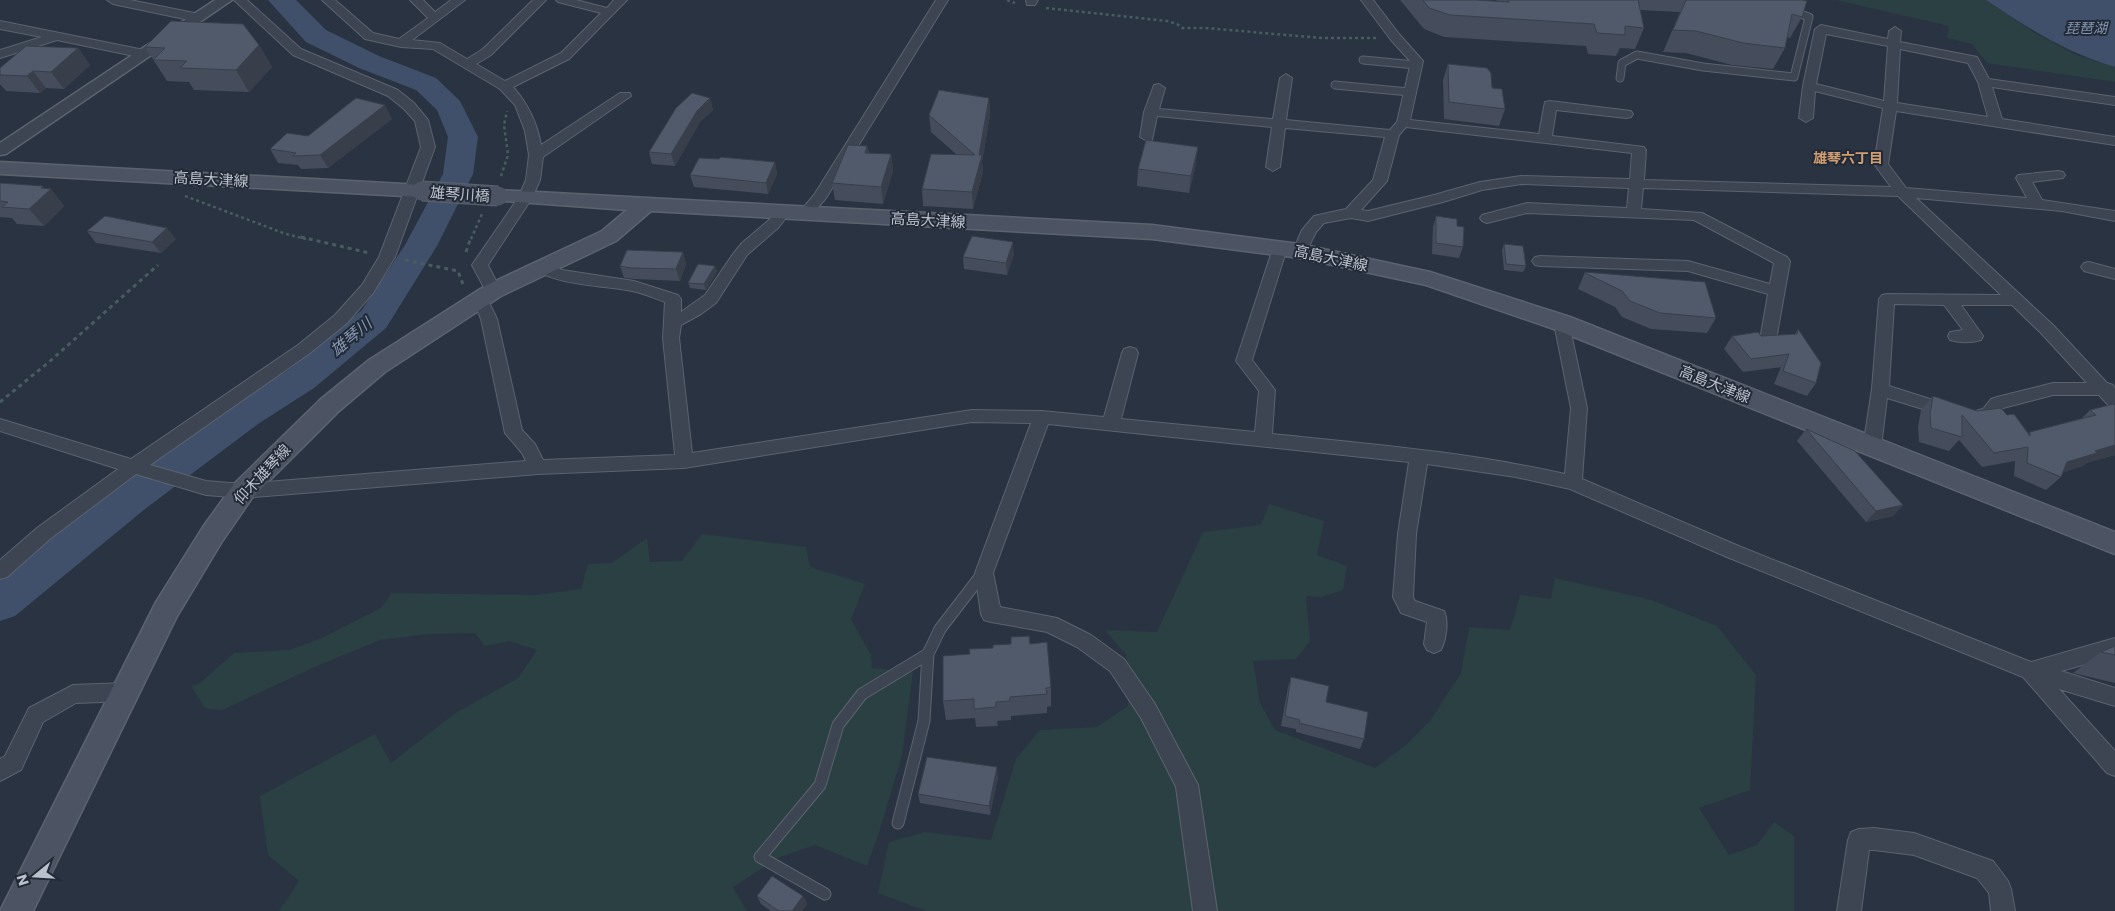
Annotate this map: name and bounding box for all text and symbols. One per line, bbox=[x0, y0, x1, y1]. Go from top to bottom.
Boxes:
water label: 琵琶湖 bbox=[2065, 18, 2109, 38]
district label: 雄琴六丁目 bbox=[1813, 148, 1883, 168]
street label: 高島大津線 bbox=[173, 167, 249, 191]
street label: 雄琴川橋 bbox=[429, 181, 491, 207]
street label: 高島大津線 bbox=[890, 208, 966, 232]
street label: 高島大津線 bbox=[1292, 240, 1370, 276]
water label: 雄琴川 bbox=[325, 311, 378, 361]
street label: 高島大津線 bbox=[1676, 360, 1754, 408]
street label: 仰木雄琴線 bbox=[228, 439, 295, 509]
north arrow bbox=[10, 851, 60, 901]
text: N bbox=[11, 872, 34, 888]

